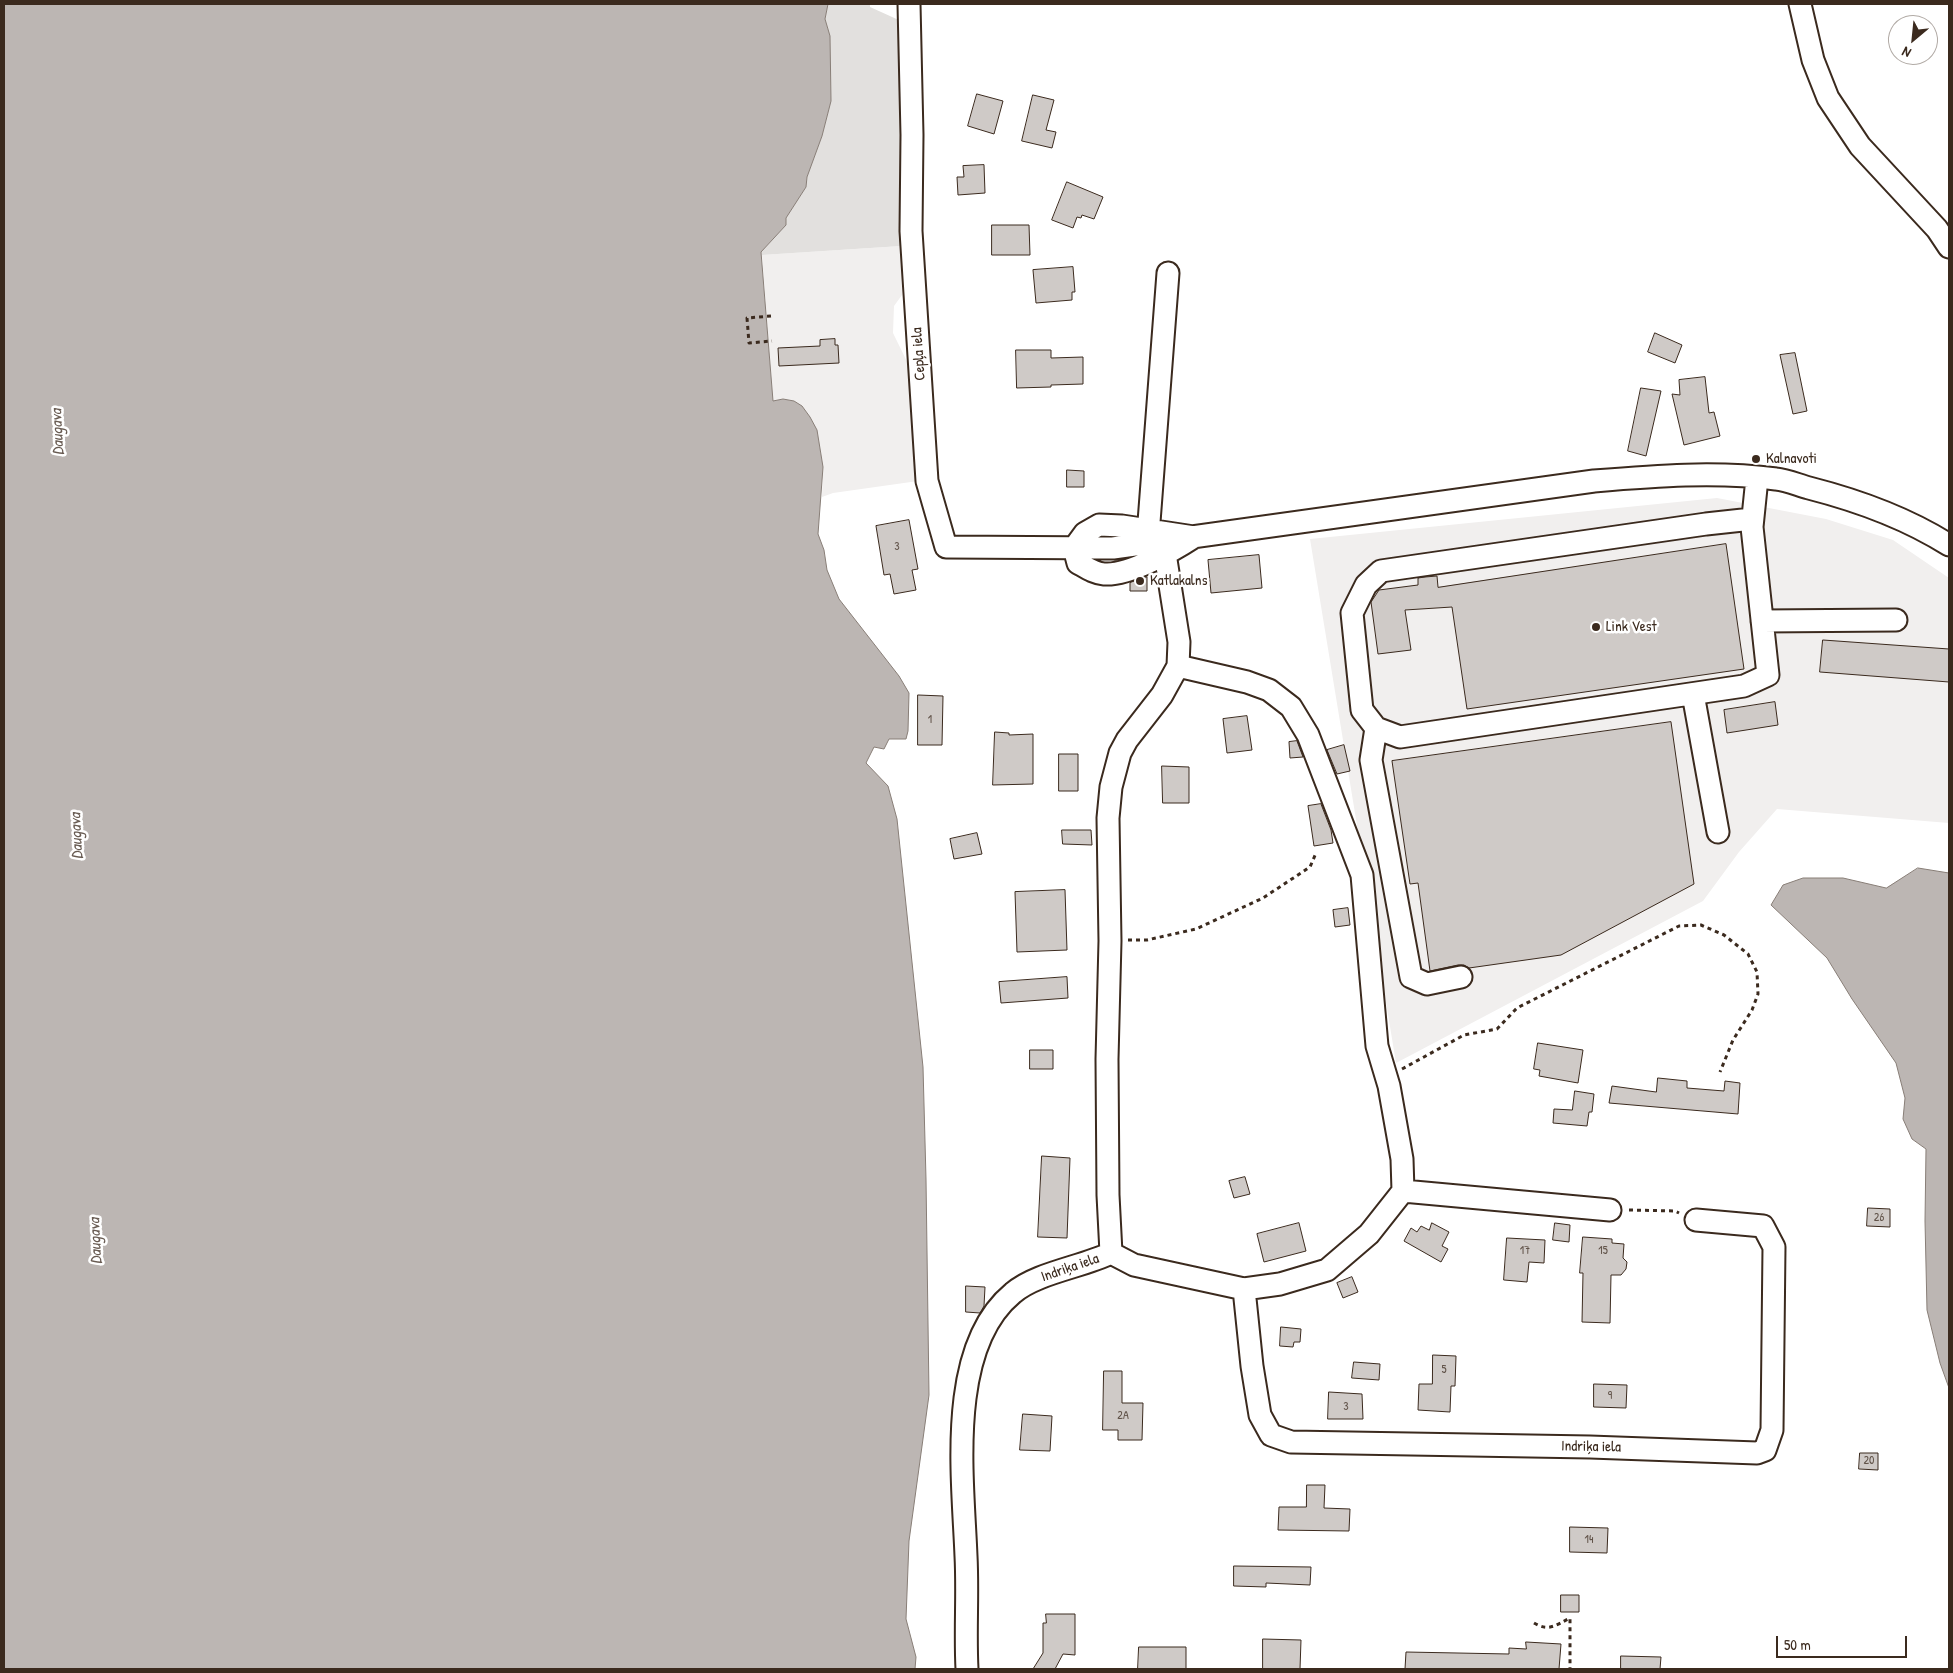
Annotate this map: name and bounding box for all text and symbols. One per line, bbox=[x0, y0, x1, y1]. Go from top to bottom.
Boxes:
north arrow bbox=[1888, 15, 1938, 65]
text: N bbox=[1898, 43, 1914, 63]
street label: Cepļa iela bbox=[908, 327, 930, 381]
water label: Daugava bbox=[47, 408, 69, 456]
place label: Kalnavoti bbox=[1766, 450, 1817, 468]
marker: Kalnavoti bbox=[1750, 453, 1762, 465]
house number: 3 bbox=[894, 540, 900, 554]
place label: Katlakalns bbox=[1150, 572, 1207, 590]
marker: Katlakalns bbox=[1134, 575, 1146, 587]
place label: Link Vest bbox=[1606, 618, 1657, 636]
marker: Link Vest bbox=[1590, 621, 1602, 633]
house number: 1 bbox=[928, 713, 932, 727]
water label: Daugava bbox=[66, 812, 88, 860]
house number: 26 bbox=[1874, 1211, 1884, 1225]
water label: Daugava bbox=[85, 1217, 107, 1265]
house number: 17 bbox=[1520, 1244, 1530, 1258]
house number: 15 bbox=[1598, 1244, 1608, 1258]
street label: Indriķa iela bbox=[1039, 1250, 1101, 1286]
house number: 5 bbox=[1441, 1363, 1447, 1377]
house number: 9 bbox=[1608, 1389, 1612, 1403]
house number: 3 bbox=[1343, 1400, 1349, 1414]
house number: 2A bbox=[1117, 1409, 1129, 1423]
street label: Indriķa iela bbox=[1561, 1437, 1621, 1457]
house number: 20 bbox=[1864, 1454, 1874, 1468]
house number: 14 bbox=[1585, 1533, 1593, 1547]
scale bar bbox=[1778, 1626, 1909, 1658]
text: 50 m bbox=[1784, 1634, 1811, 1655]

